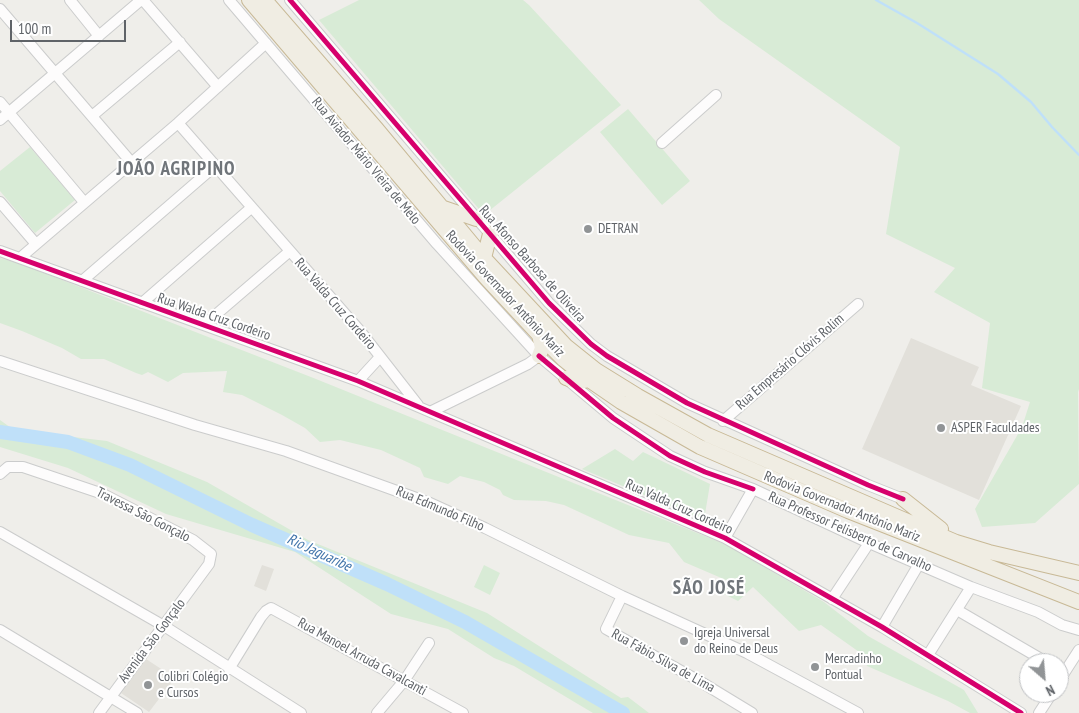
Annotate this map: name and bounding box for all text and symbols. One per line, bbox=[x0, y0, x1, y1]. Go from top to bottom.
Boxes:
scale bar bbox=[12, 10, 129, 42]
text: 100 m bbox=[18, 19, 51, 38]
street label: Rua Aviador Mário Vieira de Melo bbox=[308, 94, 424, 228]
district label: JOÃO AGRIPINO bbox=[115, 159, 237, 181]
street label: Rua Afonso Barbosa de Oliveira bbox=[475, 202, 589, 326]
place label: DETRAN bbox=[598, 221, 638, 237]
marker: DETRAN bbox=[582, 223, 594, 235]
street label: Rodovia Governador Antônio Mariz bbox=[442, 227, 568, 361]
street label: Rua Valda Cruz Cordeiro bbox=[291, 255, 379, 353]
street label: Rua Walda Cruz Cordeiro bbox=[155, 290, 273, 344]
street label: Rua Empresário Clóvis Rolim bbox=[732, 310, 848, 414]
place label: ASPER Faculdades bbox=[951, 420, 1040, 436]
marker: ASPER Faculdades bbox=[935, 422, 947, 434]
street label: Rodovia Governador Antônio Mariz bbox=[761, 468, 923, 546]
street label: Rua Valda Cruz Cordeiro bbox=[623, 476, 735, 538]
street label: Rua Edmundo Filho bbox=[393, 483, 487, 535]
street label: Travessa São Gonçalo bbox=[93, 484, 193, 546]
street label: Rua Professor Felisberto de Carvalho bbox=[766, 488, 934, 576]
water label: Rio Jaguaribe bbox=[284, 530, 354, 576]
district label: SÃO JOSÉ bbox=[672, 578, 746, 600]
street label: Avenida São Gonçalo bbox=[115, 596, 189, 686]
street label: Rua Manoel Arruda Cavalcanti bbox=[295, 615, 429, 699]
place label: Igreja Universal do Reino de Deus bbox=[694, 625, 778, 658]
street label: Rua Fábio Silva de Lima bbox=[608, 626, 718, 696]
marker: Igreja Universal do Reino de Deus bbox=[678, 635, 690, 647]
place label: Mercadinho Pontual bbox=[825, 651, 882, 684]
north arrow bbox=[1019, 653, 1069, 703]
marker: Mercadinho Pontual bbox=[809, 661, 821, 673]
place label: Colibri Colégio e Cursos bbox=[158, 669, 228, 702]
marker: Colibri Colégio e Cursos bbox=[142, 679, 154, 691]
text: N bbox=[1043, 681, 1058, 700]

